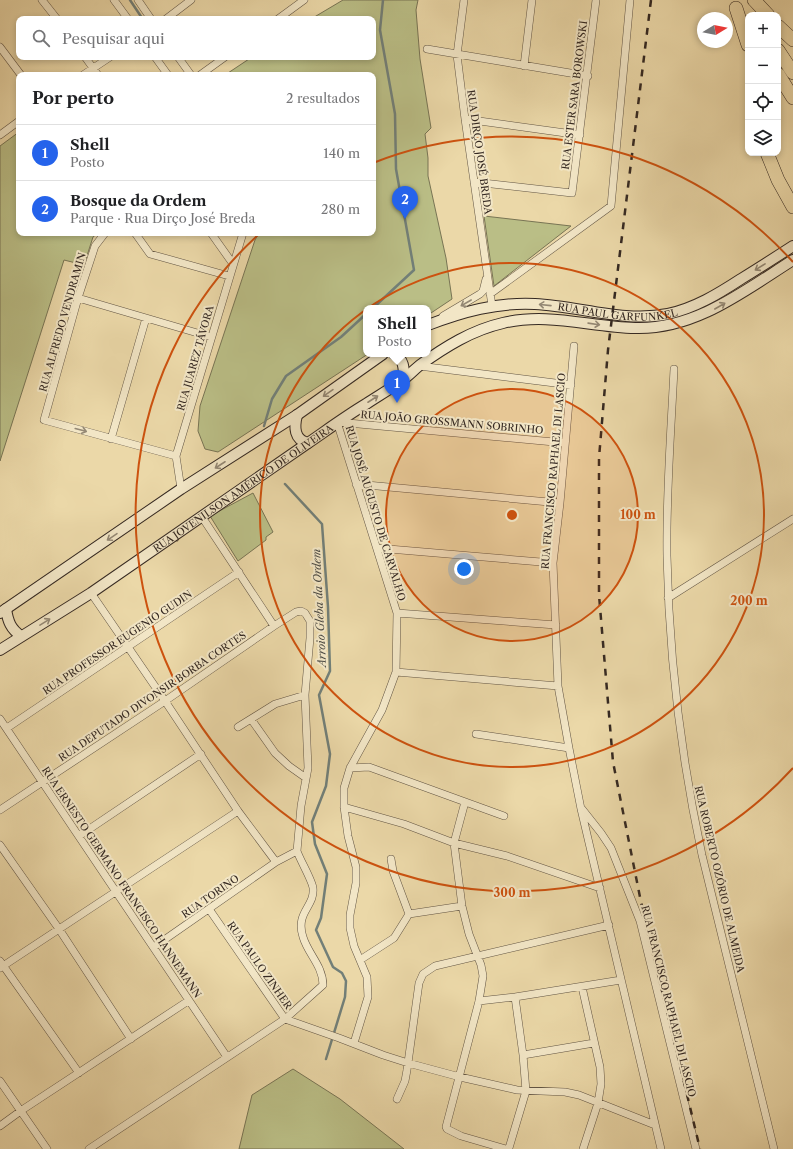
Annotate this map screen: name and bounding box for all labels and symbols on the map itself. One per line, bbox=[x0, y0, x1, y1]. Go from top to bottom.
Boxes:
north arrow bbox=[697, 12, 733, 48]
street label: RUA ESTER SARA BOROWSKI bbox=[559, 20, 590, 170]
street label: RUA DIRÇO JOSÉ BREDA bbox=[464, 89, 495, 216]
pin: 2 bbox=[392, 186, 418, 219]
street label: RUA ALFREDO VENDRAMIN bbox=[36, 251, 89, 393]
one-way arrow bbox=[755, 263, 766, 271]
one-way arrow bbox=[460, 299, 472, 307]
street label: RUA PAUL GARFUNKEL bbox=[557, 300, 679, 324]
one-way arrow bbox=[539, 301, 552, 309]
one-way arrow bbox=[714, 302, 726, 310]
street label: RUA JUAREZ TÁVORA bbox=[174, 303, 217, 412]
one-way arrow bbox=[587, 320, 600, 328]
pin: 1 bbox=[384, 370, 410, 403]
street label: RUA FRANCISCO RAPHAEL DI LASCIO bbox=[538, 372, 569, 570]
one-way arrow bbox=[323, 389, 334, 397]
one-way arrow bbox=[367, 395, 378, 403]
street label: RUA JOÃO GROSSMANN SOBRINHO bbox=[360, 408, 544, 437]
street label: RUA JOVENILSON AMÉRICO DE OLIVEIRA bbox=[151, 421, 336, 555]
street label: RUA JOSÉ AUGUSTO DE CARVALHO bbox=[343, 424, 408, 602]
one-way arrow bbox=[74, 427, 87, 435]
one-way arrow bbox=[214, 461, 226, 469]
text: 100 m bbox=[620, 507, 656, 522]
centre of rings bbox=[505, 508, 519, 522]
one-way arrow bbox=[106, 533, 117, 541]
water label: Arroio Gleba da Ordem bbox=[309, 548, 329, 670]
your location bbox=[454, 559, 474, 579]
street label: RUA PROFESSOR EUGENIO GUDIN bbox=[40, 587, 194, 697]
text: 200 m bbox=[730, 593, 768, 608]
one-way arrow bbox=[39, 617, 51, 625]
street label: RUA DEPUTADO DIVONSIR BORBA CORTES bbox=[56, 629, 249, 764]
street label: RUA ERNESTO GERMANO FRANCISCO HANNEMANN bbox=[39, 764, 204, 1000]
street label: RUA ROBERTO OZÓRIO DE ALMEIDA bbox=[692, 784, 748, 974]
street label: RUA TORINO bbox=[179, 872, 242, 921]
text: 300 m bbox=[493, 885, 531, 900]
street label: RUA FRANCISCO RAPHAEL DI LASCIO bbox=[638, 904, 699, 1098]
street label: RUA PAULO ZINHER bbox=[224, 919, 295, 1012]

